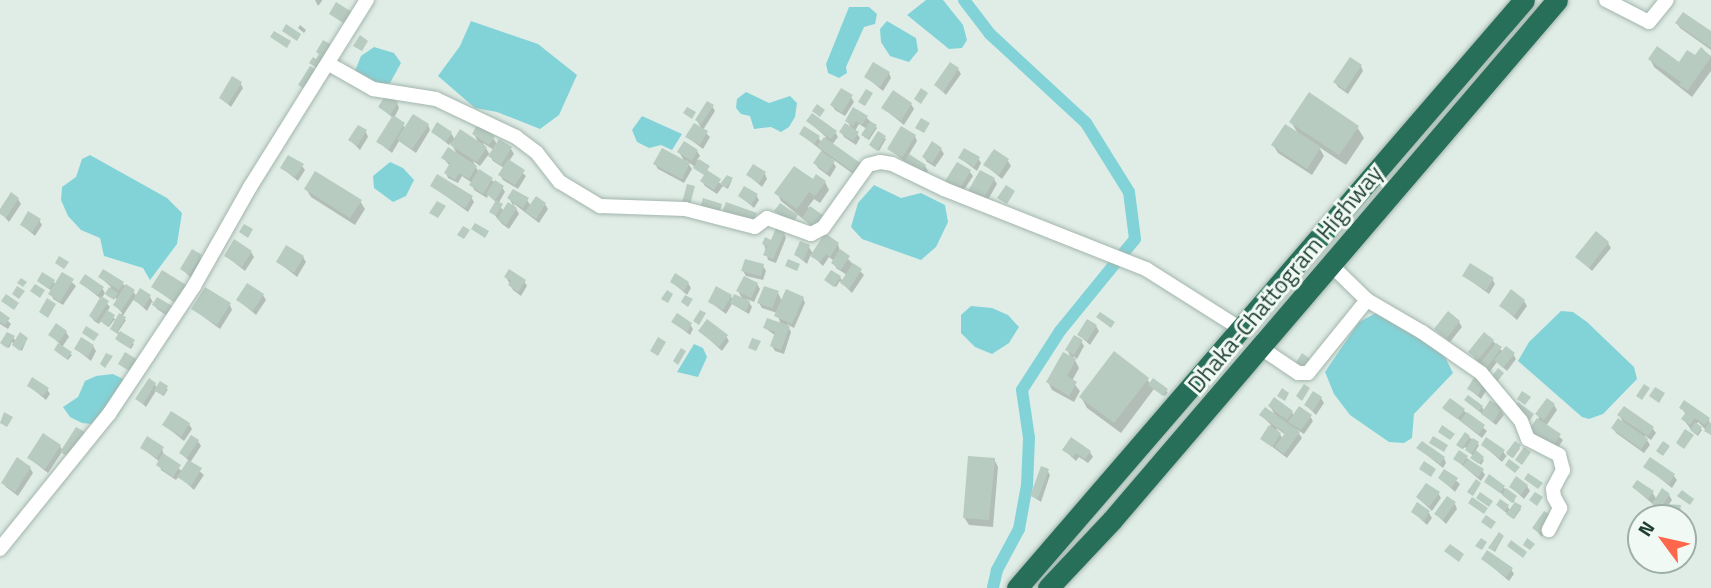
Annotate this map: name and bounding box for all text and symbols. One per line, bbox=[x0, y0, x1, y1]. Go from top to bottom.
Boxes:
street label: Dhaka-Chattogram Highway bbox=[1181, 159, 1389, 399]
north arrow bbox=[1627, 504, 1697, 574]
text: N bbox=[1630, 515, 1661, 542]

